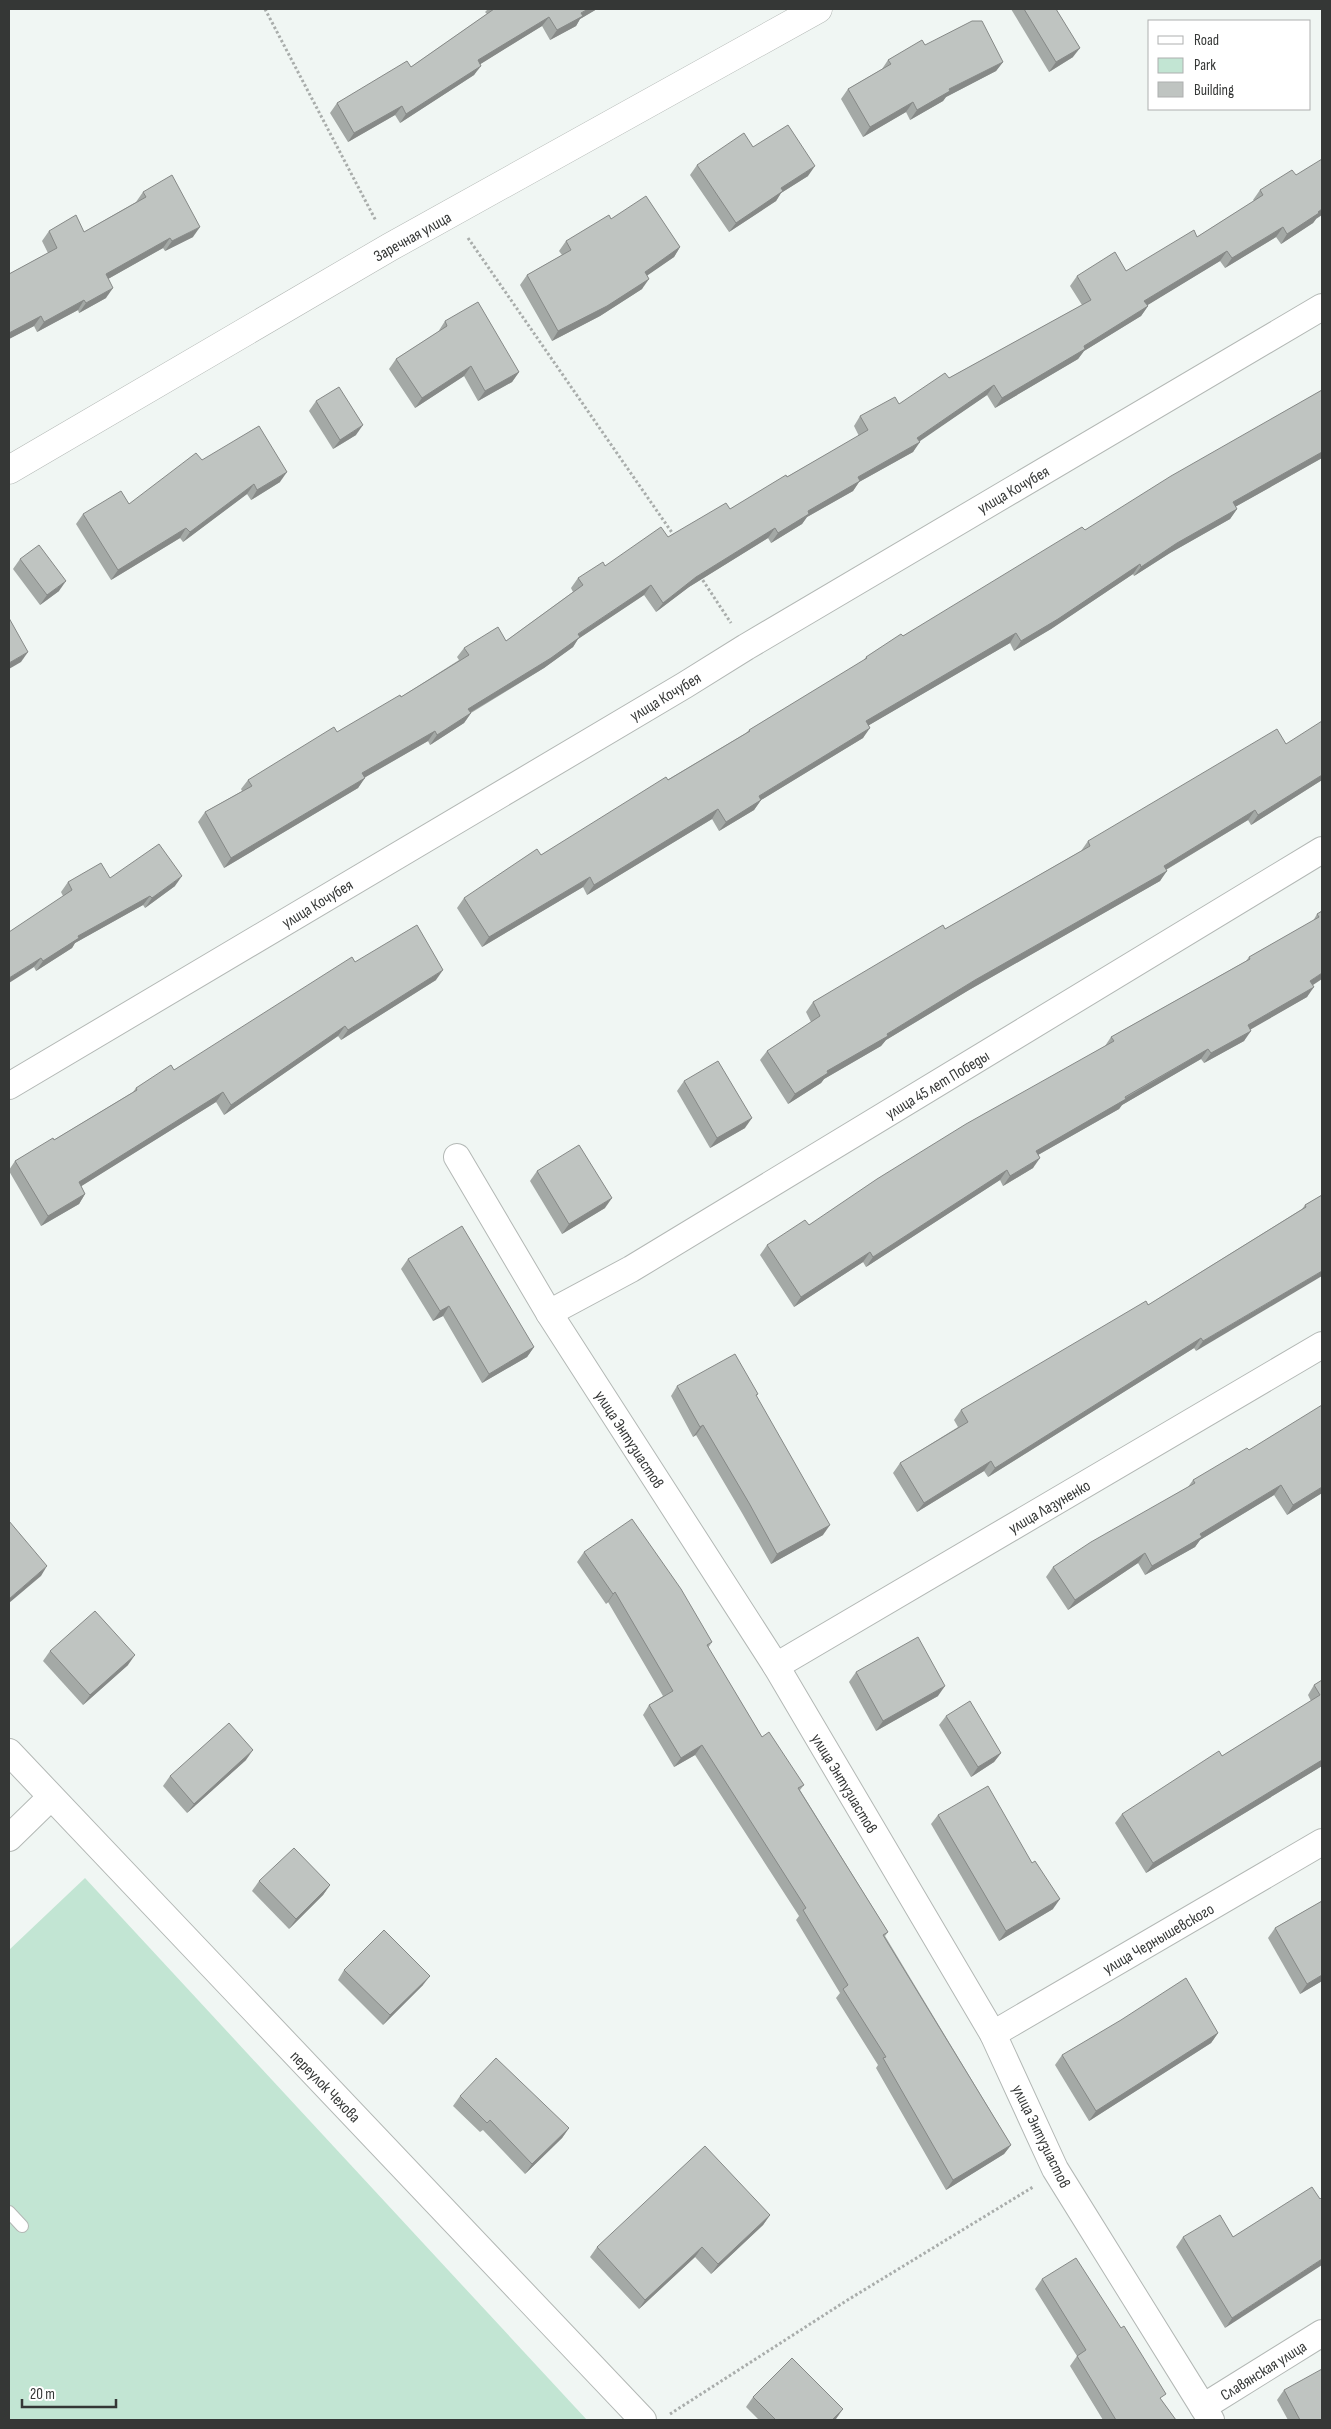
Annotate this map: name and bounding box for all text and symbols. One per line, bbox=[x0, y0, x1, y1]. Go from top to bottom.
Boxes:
legend bbox=[1148, 20, 1311, 110]
text: Road bbox=[1194, 31, 1219, 50]
text: Park bbox=[1194, 56, 1216, 75]
text: Building bbox=[1194, 81, 1234, 100]
street label: Заречная улица bbox=[371, 208, 455, 266]
street label: улица Кочубея bbox=[975, 462, 1053, 518]
street label: улица Кочубея bbox=[627, 669, 705, 726]
street label: улица Кочубея bbox=[279, 876, 357, 933]
street label: улица 45 лет Победы bbox=[882, 1047, 993, 1124]
street label: улица Энтузиастов bbox=[590, 1387, 667, 1492]
street label: улица Лазуненко bbox=[1006, 1476, 1094, 1538]
street label: улица Энтузиастов bbox=[807, 1731, 881, 1837]
street label: улица Чернышевского bbox=[1100, 1900, 1218, 1979]
street label: переулок Чехова bbox=[286, 2047, 364, 2127]
street label: улица Энтузиастов bbox=[1007, 2082, 1074, 2191]
street label: Славянская улица bbox=[1217, 2337, 1310, 2405]
scale bar bbox=[22, 2376, 116, 2408]
text: 20 m bbox=[30, 2385, 55, 2404]

